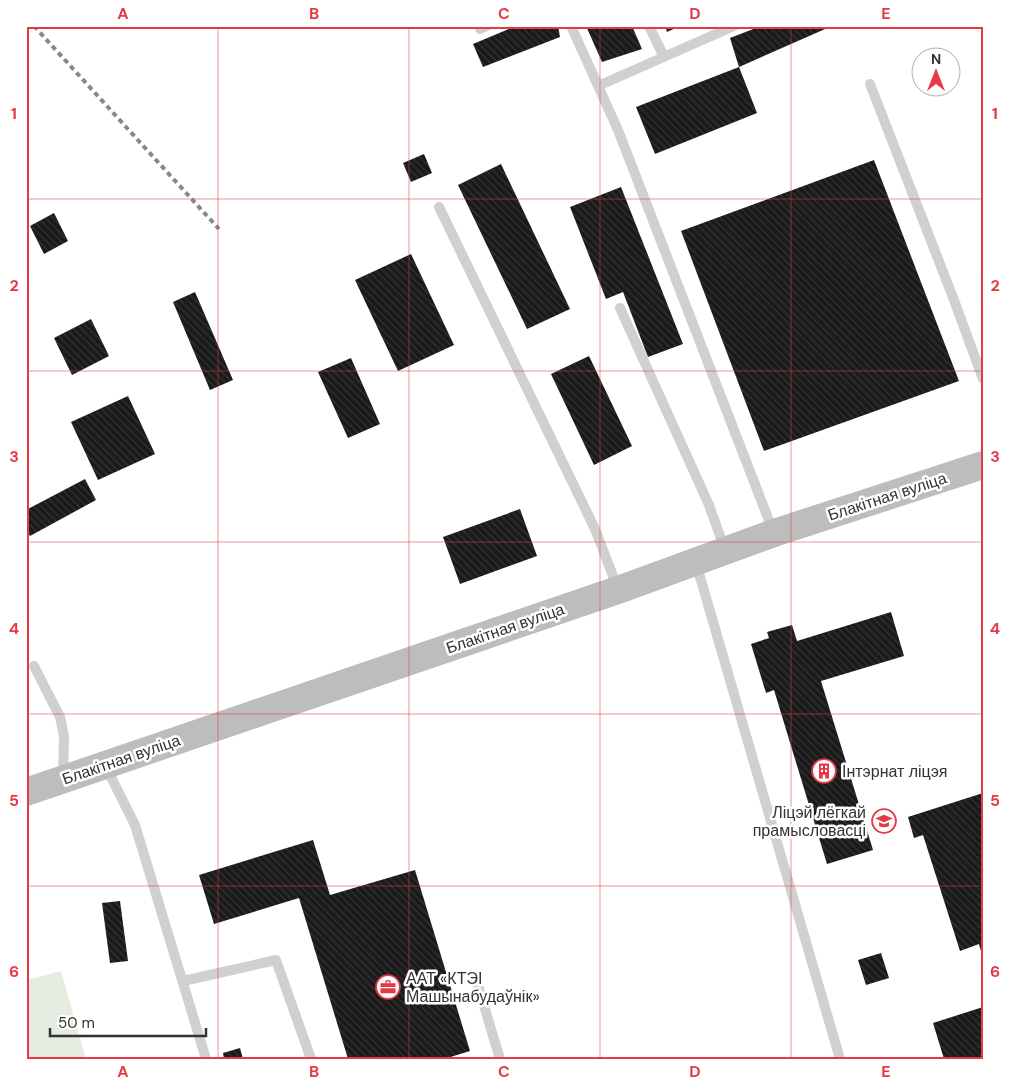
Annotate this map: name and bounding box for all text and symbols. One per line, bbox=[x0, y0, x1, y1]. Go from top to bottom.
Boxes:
text: A bbox=[117, 3, 129, 24]
text: B bbox=[309, 3, 319, 24]
text: C bbox=[498, 3, 510, 24]
text: D bbox=[689, 3, 701, 24]
text: E bbox=[881, 3, 891, 24]
north arrow bbox=[912, 48, 962, 98]
text: N bbox=[931, 50, 941, 68]
text: 1 bbox=[11, 103, 17, 124]
text: 1 bbox=[992, 103, 998, 124]
text: 2 bbox=[9, 275, 19, 296]
text: 2 bbox=[990, 275, 1000, 296]
text: 3 bbox=[9, 446, 19, 467]
text: 3 bbox=[990, 446, 1000, 467]
street label: Блакітная вуліца bbox=[825, 467, 949, 526]
street label: Блакітная вуліца bbox=[443, 598, 567, 659]
text: 4 bbox=[9, 618, 19, 639]
text: 4 bbox=[990, 618, 1000, 639]
street label: Блакітная вуліца bbox=[59, 729, 183, 790]
building icon: Інтэрнат ліцэя bbox=[811, 758, 837, 784]
place label: Інтэрнат ліцэя bbox=[842, 761, 947, 782]
text: 5 bbox=[9, 790, 19, 811]
text: 5 bbox=[990, 790, 1000, 811]
place label: Ліцэй лёгкай прамысловасці bbox=[753, 802, 866, 841]
school or university icon: Ліцэй лёгкай прамысловасці bbox=[871, 808, 897, 834]
text: 6 bbox=[9, 961, 19, 982]
text: 6 bbox=[990, 961, 1000, 982]
place label: ААТ «КТЭІ Машынабудаўнік» bbox=[406, 968, 540, 1007]
office icon: ААТ «КТЭІ Машынабудаўнік» bbox=[375, 974, 401, 1000]
scale bar bbox=[50, 1005, 206, 1037]
text: 50 m bbox=[58, 1013, 95, 1033]
text: A bbox=[117, 1061, 129, 1082]
text: B bbox=[309, 1061, 319, 1082]
text: C bbox=[498, 1061, 510, 1082]
text: D bbox=[689, 1061, 701, 1082]
text: E bbox=[881, 1061, 891, 1082]

